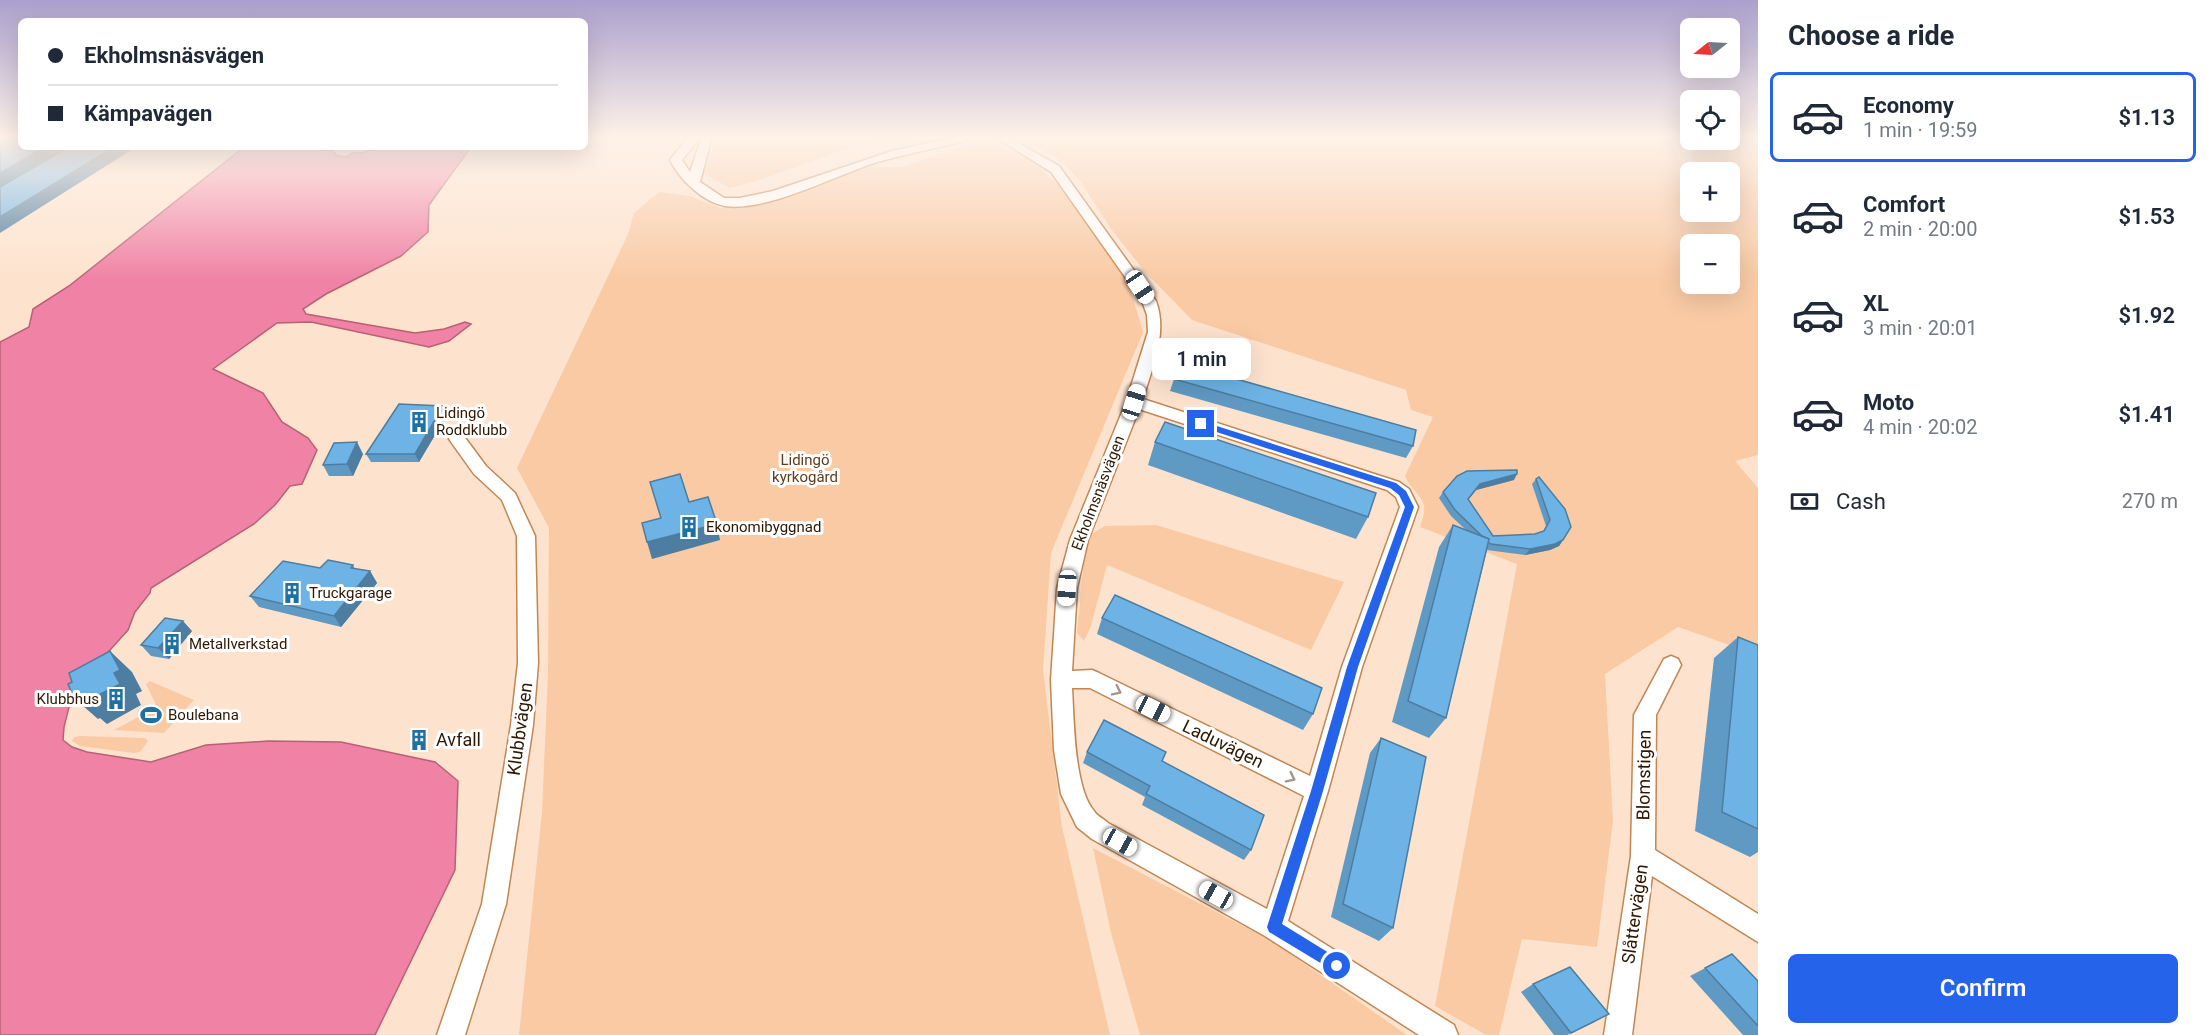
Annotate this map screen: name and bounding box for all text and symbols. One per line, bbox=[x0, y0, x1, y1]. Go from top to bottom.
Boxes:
north arrow bbox=[1680, 18, 1740, 78]
map controls bbox=[1680, 18, 1740, 294]
text: Choose a ride bbox=[1788, 20, 1954, 52]
text: Ekholmsnäsvägen bbox=[84, 43, 264, 68]
button: locate bbox=[1680, 90, 1740, 150]
icon: car bbox=[1791, 90, 1845, 144]
text: Economy bbox=[1863, 93, 1954, 118]
text: Kämpavägen bbox=[84, 101, 212, 126]
text: $1.13 bbox=[2118, 105, 2175, 130]
text: 1 min · 19:59 bbox=[1863, 118, 1978, 142]
button: + bbox=[1680, 162, 1740, 222]
icon: car bbox=[1791, 189, 1845, 243]
text: Comfort bbox=[1863, 192, 1945, 217]
text: $1.53 bbox=[2118, 204, 2175, 229]
text: 2 min · 20:00 bbox=[1863, 217, 1978, 241]
button: − bbox=[1680, 234, 1740, 294]
car bbox=[1122, 267, 1158, 307]
icon: car bbox=[1791, 288, 1845, 342]
text: XL bbox=[1863, 291, 1889, 316]
text: $1.92 bbox=[2118, 303, 2175, 328]
text: 3 min · 20:01 bbox=[1863, 316, 1978, 340]
callout: 1 min bbox=[1152, 337, 1250, 379]
text: 1 min bbox=[1176, 347, 1227, 371]
car bbox=[1120, 382, 1148, 422]
icon: car bbox=[1791, 387, 1845, 441]
text: Moto bbox=[1863, 390, 1914, 415]
text: $1.41 bbox=[2118, 402, 2175, 427]
place label: Lidingö Roddklubb bbox=[436, 404, 507, 439]
building icon: Lidingö Roddklubb bbox=[407, 410, 431, 434]
route end bbox=[1187, 410, 1214, 437]
text: 4 min · 20:02 bbox=[1863, 415, 1978, 439]
street label: Ekholmsnäsvägen bbox=[1068, 433, 1128, 553]
park label: Lidingö kyrkogård bbox=[772, 451, 838, 486]
icon: cash bbox=[1788, 485, 1821, 518]
text: Cash bbox=[1836, 489, 1886, 514]
text: 270 m bbox=[2122, 489, 2178, 513]
building icon: Ekonomibyggnad bbox=[677, 515, 701, 539]
place label: Ekonomibyggnad bbox=[706, 518, 821, 536]
car bbox=[1057, 569, 1077, 607]
building icon: Truckgarage bbox=[280, 581, 304, 605]
place label: Truckgarage bbox=[309, 584, 392, 602]
building icon: Metallverkstad bbox=[160, 632, 184, 656]
place label: Metallverkstad bbox=[189, 635, 288, 653]
street label: Klubbvägen bbox=[503, 681, 536, 777]
one-way arrow bbox=[1111, 684, 1121, 695]
building icon: Klubbhus bbox=[104, 687, 128, 711]
place label: Klubbhus bbox=[37, 690, 99, 708]
car bbox=[1133, 693, 1173, 725]
sports icon: Boulebana bbox=[139, 703, 163, 727]
place label: Boulebana bbox=[168, 706, 239, 724]
street label: Laduvägen bbox=[1179, 715, 1267, 772]
building icon: Avfall bbox=[407, 728, 431, 752]
place label: Avfall bbox=[436, 729, 481, 750]
street label: Blomstigen bbox=[1632, 729, 1655, 821]
one-way arrow bbox=[1285, 771, 1296, 782]
car bbox=[1100, 825, 1140, 859]
street label: Slåttervägen bbox=[1617, 863, 1652, 965]
car bbox=[1196, 878, 1236, 912]
route start bbox=[1323, 952, 1350, 979]
button: Confirm bbox=[1788, 954, 2178, 1023]

